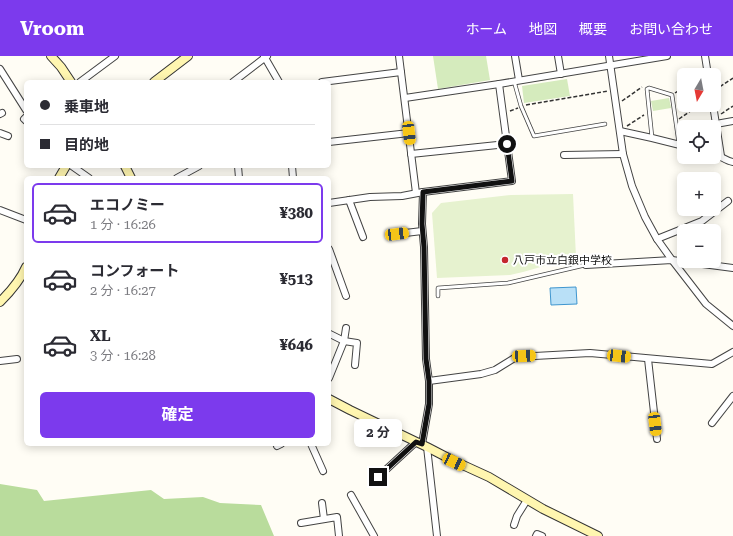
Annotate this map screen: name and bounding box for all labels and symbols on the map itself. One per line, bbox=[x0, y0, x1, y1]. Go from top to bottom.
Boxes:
north arrow bbox=[677, 68, 721, 112]
car bbox=[402, 120, 416, 146]
route start bbox=[498, 135, 516, 153]
car bbox=[384, 227, 410, 241]
place label: 八戸市立白銀中学校 bbox=[513, 254, 612, 267]
marker: 八戸市立白銀中学校 bbox=[500, 255, 510, 265]
car bbox=[512, 349, 536, 363]
car bbox=[606, 349, 632, 363]
car bbox=[648, 411, 662, 437]
callout: 2 分 bbox=[354, 419, 402, 447]
car bbox=[441, 451, 467, 473]
route end bbox=[369, 468, 387, 486]

